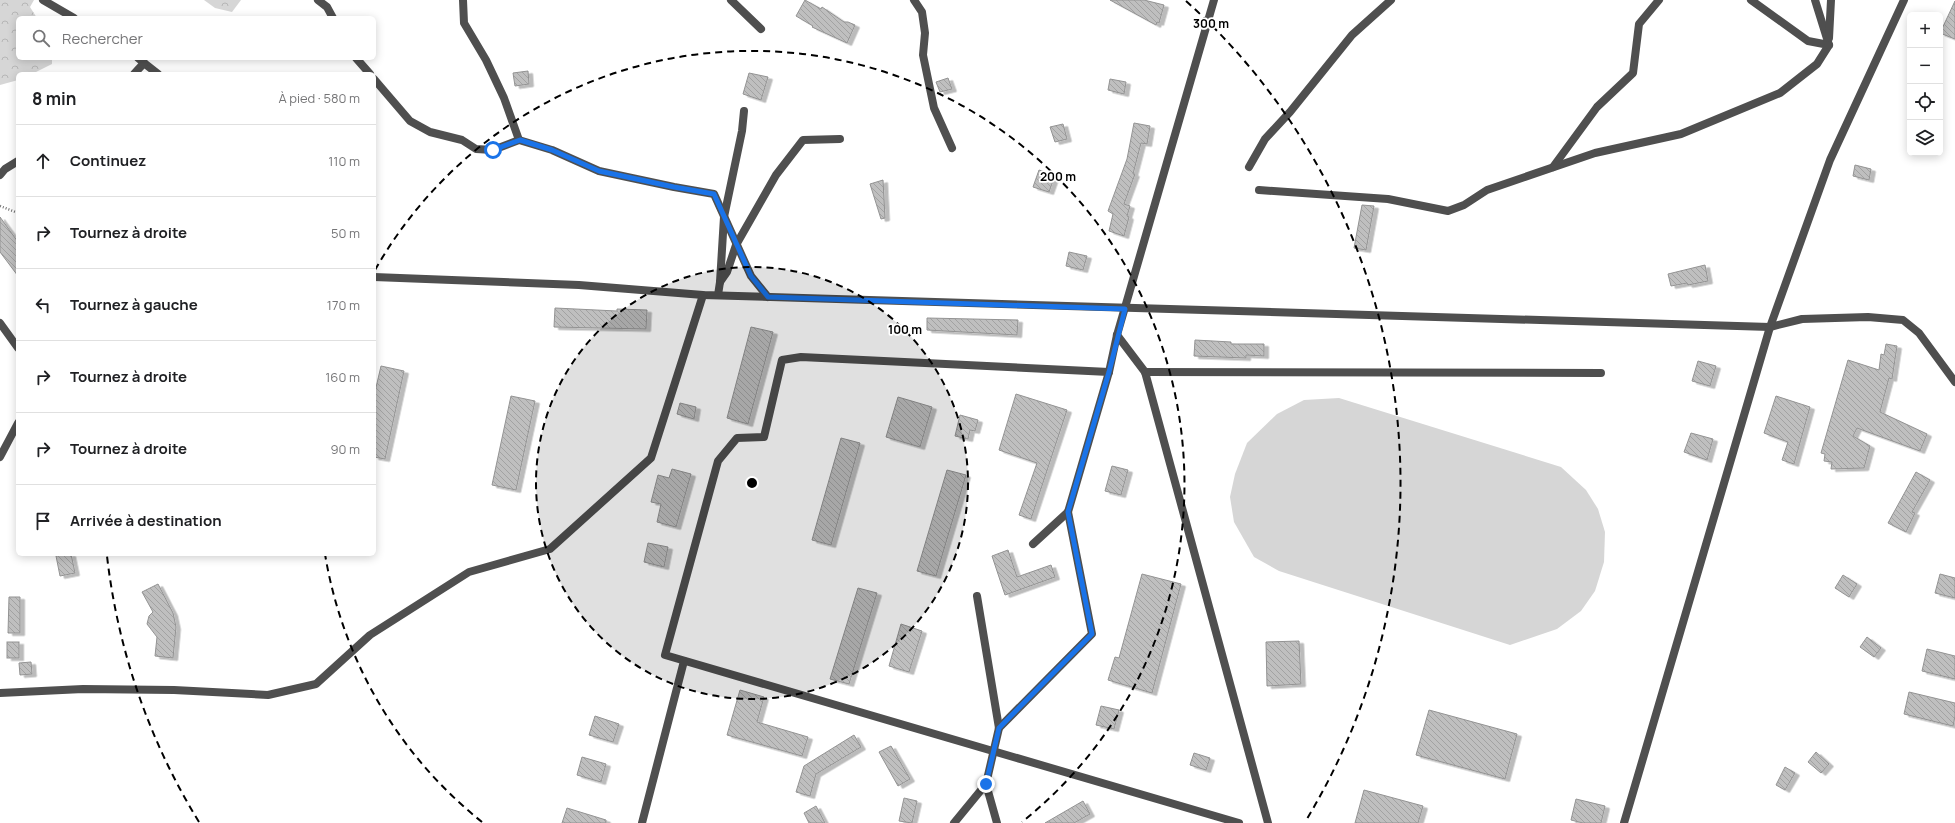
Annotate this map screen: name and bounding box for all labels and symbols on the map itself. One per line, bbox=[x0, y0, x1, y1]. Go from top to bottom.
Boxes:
text: 300 m bbox=[1193, 15, 1229, 32]
route start bbox=[484, 141, 502, 159]
text: 200 m bbox=[1040, 168, 1076, 185]
text: 100 m bbox=[888, 321, 922, 338]
centre of rings bbox=[745, 476, 759, 490]
route end bbox=[977, 775, 995, 793]

